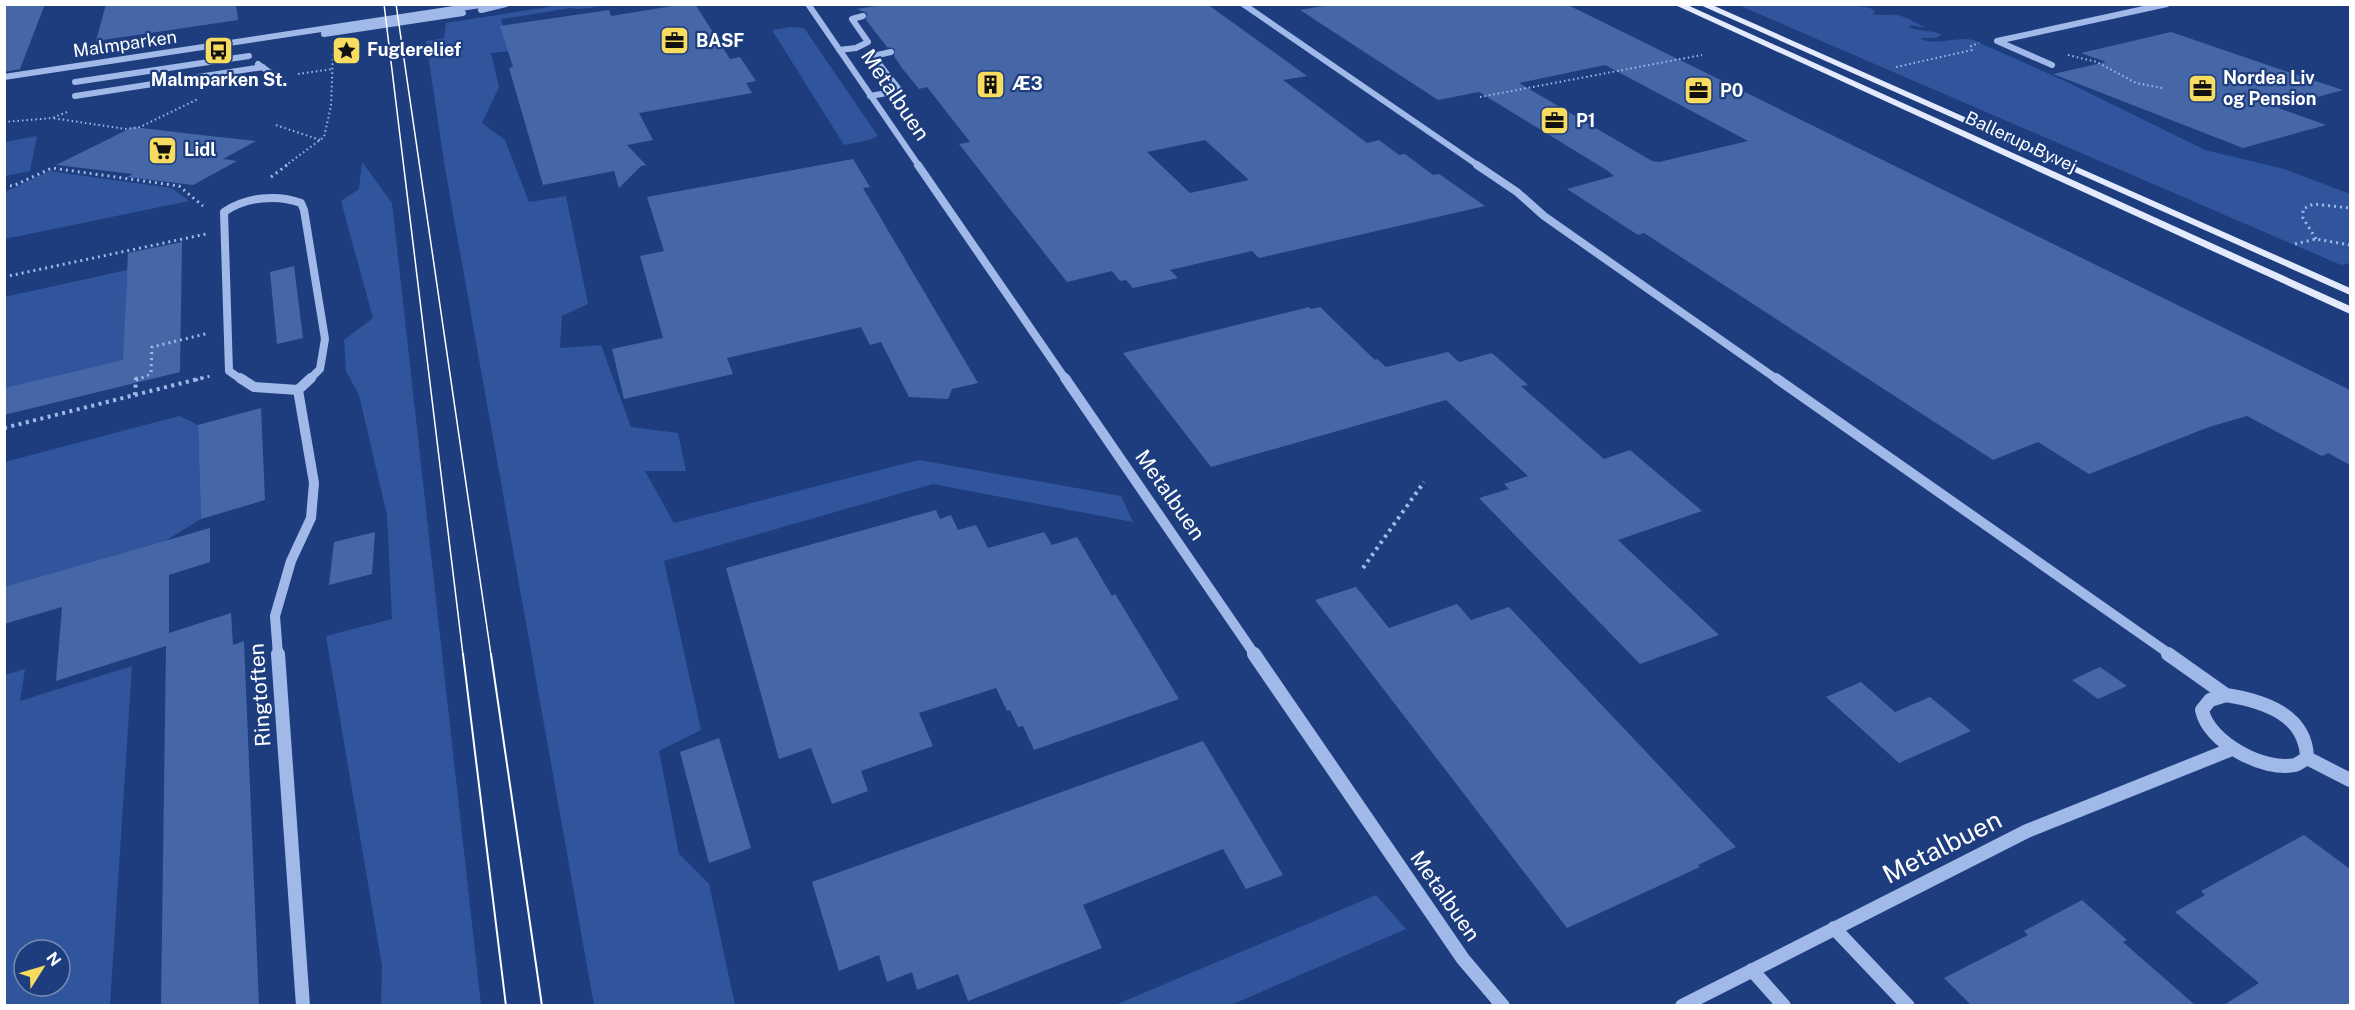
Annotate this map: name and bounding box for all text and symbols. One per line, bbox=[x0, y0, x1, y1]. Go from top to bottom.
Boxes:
office icon: BASF bbox=[659, 25, 691, 57]
street label: Malmparken bbox=[72, 26, 178, 61]
place label: BASF bbox=[696, 30, 744, 51]
place icon: Fuglerelief bbox=[330, 34, 362, 66]
bus stop icon: Malmparken St. bbox=[203, 35, 235, 67]
place label: Fuglerelief bbox=[367, 39, 461, 60]
street label: Metalbuen bbox=[856, 44, 935, 145]
place label: Nordea Liv og Pension bbox=[2223, 67, 2316, 109]
building icon: Æ3 bbox=[975, 68, 1007, 100]
place label: Malmparken St. bbox=[151, 69, 287, 90]
office icon: Nordea Liv og Pension bbox=[2186, 72, 2218, 104]
place label: Æ3 bbox=[1012, 73, 1043, 94]
office icon: P0 bbox=[1683, 75, 1715, 107]
place label: P0 bbox=[1720, 80, 1743, 101]
office icon: P1 bbox=[1539, 105, 1571, 137]
street label: Ballerup Byvej bbox=[1962, 107, 2080, 177]
place label: P1 bbox=[1576, 110, 1595, 131]
supermarket icon: Lidl bbox=[147, 134, 179, 166]
place label: Lidl bbox=[184, 139, 216, 160]
street label: Metalbuen bbox=[1130, 445, 1211, 545]
street label: Ringtoften bbox=[243, 642, 276, 748]
street label: Metalbuen bbox=[1877, 803, 2006, 890]
street label: Metalbuen bbox=[1405, 846, 1486, 946]
north arrow bbox=[12, 938, 72, 998]
text: N bbox=[42, 949, 65, 970]

